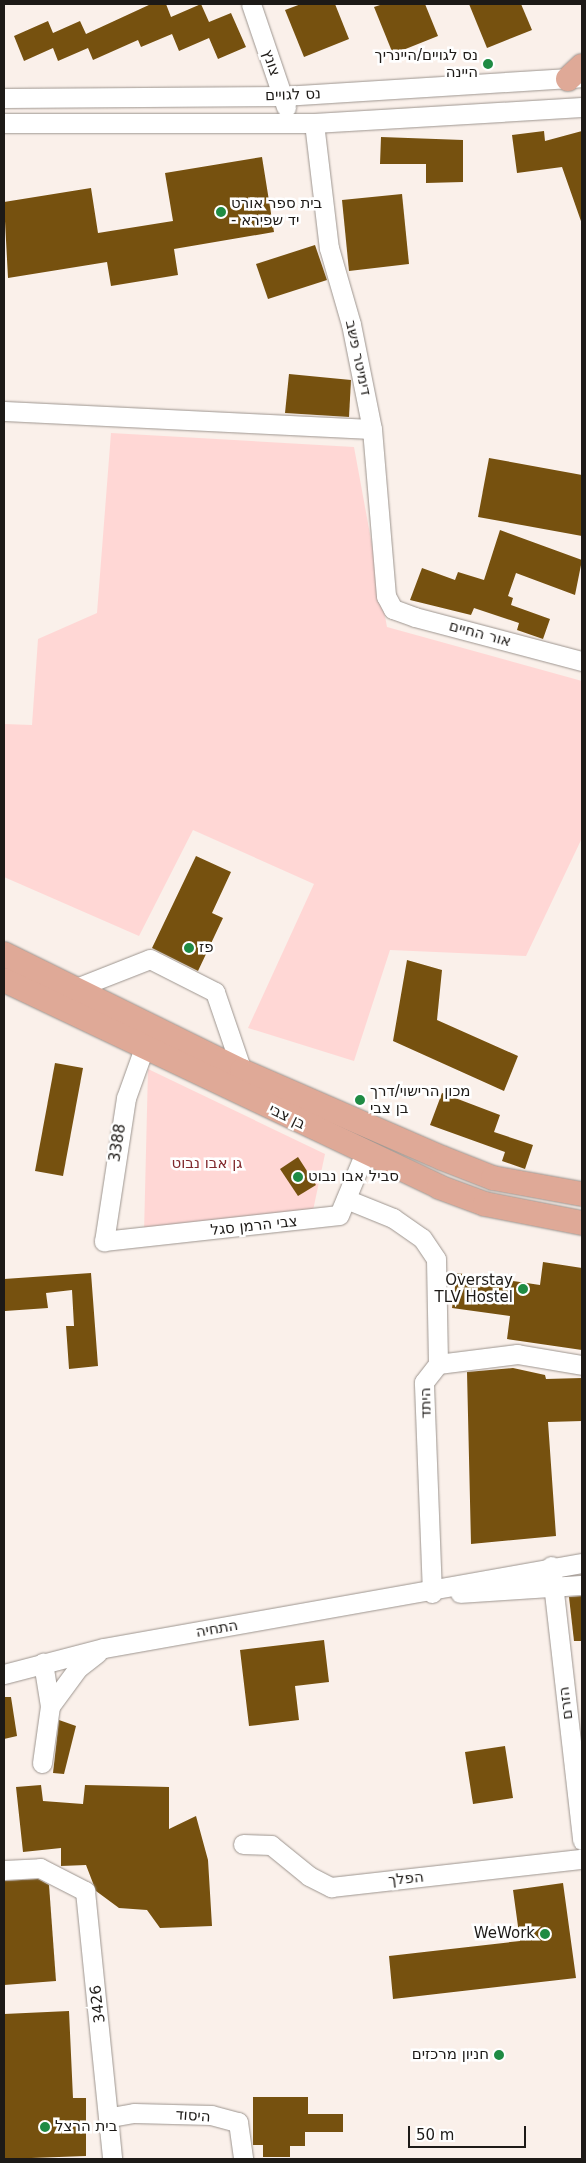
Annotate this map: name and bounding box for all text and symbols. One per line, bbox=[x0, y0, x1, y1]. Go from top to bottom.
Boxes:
place label: נס לגויים/היינריך היינה bbox=[375, 46, 478, 81]
street label: צונץ bbox=[258, 47, 284, 79]
marker: נס לגויים/היינריך היינה bbox=[482, 58, 494, 70]
street label: נס לגויים bbox=[265, 85, 321, 105]
place label: בית ספר אורט - יד שפירא bbox=[231, 194, 322, 229]
marker: בית ספר אורט - יד שפירא bbox=[215, 206, 227, 218]
street label: דימיטר פשב bbox=[341, 319, 375, 397]
street label: אור החיים bbox=[447, 617, 513, 651]
place label: פז bbox=[199, 939, 214, 957]
marker: פז bbox=[183, 942, 195, 954]
place label: מכון הרישוי/דרך בן צבי bbox=[370, 1082, 471, 1117]
marker: מכון הרישוי/דרך בן צבי bbox=[354, 1094, 366, 1106]
street label: בן צבי bbox=[266, 1100, 308, 1134]
street label: 3388 bbox=[106, 1123, 130, 1163]
park label: גן אבו נבוט bbox=[171, 1155, 243, 1173]
place label: סביל אבו נבוט bbox=[308, 1168, 399, 1186]
marker: סביל אבו נבוט bbox=[292, 1171, 304, 1183]
street label: צבי הרמן סגל bbox=[210, 1212, 298, 1240]
place label: Overstay TLV Hostel bbox=[435, 1271, 513, 1306]
marker: Overstay TLV Hostel bbox=[517, 1283, 529, 1295]
street label: היתד bbox=[417, 1387, 435, 1419]
street label: התחיה bbox=[194, 1616, 240, 1642]
street label: הזרם bbox=[555, 1685, 577, 1721]
street label: הפלך bbox=[387, 1868, 425, 1890]
place label: WeWork bbox=[474, 1925, 535, 1943]
marker: WeWork bbox=[539, 1928, 551, 1940]
street label: 3426 bbox=[87, 1984, 109, 2024]
place label: חניון מרכזים bbox=[412, 2046, 489, 2064]
marker: חניון מרכזים bbox=[493, 2049, 505, 2061]
street label: היסוד bbox=[175, 2106, 211, 2126]
scale bar bbox=[411, 2116, 528, 2148]
place label: בית הרצל bbox=[55, 2118, 117, 2136]
marker: בית הרצל bbox=[39, 2121, 51, 2133]
text: 50 m bbox=[416, 2126, 454, 2144]

